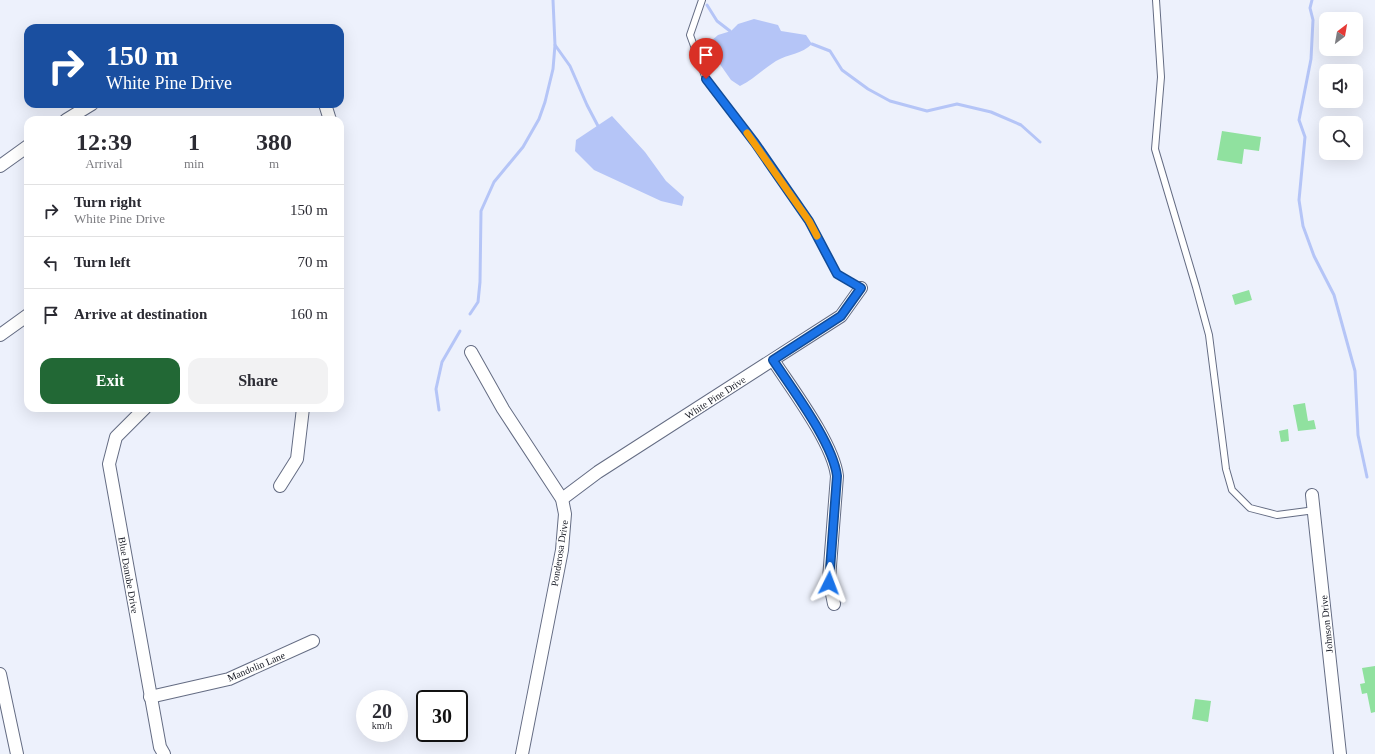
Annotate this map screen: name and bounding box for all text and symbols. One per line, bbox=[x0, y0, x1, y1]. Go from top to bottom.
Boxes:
north arrow bbox=[1319, 12, 1363, 56]
map controls bbox=[1319, 12, 1363, 160]
pin bbox=[689, 38, 723, 79]
icon: right bbox=[40, 40, 92, 92]
text: 150 m bbox=[106, 40, 178, 71]
icon: arrive bbox=[695, 44, 717, 66]
button: sound bbox=[1319, 64, 1363, 108]
text: White Pine Drive bbox=[106, 73, 232, 93]
button: search bbox=[1319, 116, 1363, 160]
text: 12:39 bbox=[76, 129, 132, 155]
text: 1 bbox=[188, 129, 200, 155]
text: 380 bbox=[256, 129, 292, 155]
text: Arrival bbox=[85, 156, 123, 171]
text: min bbox=[184, 156, 204, 171]
text: m bbox=[269, 156, 279, 171]
text: Turn right bbox=[74, 194, 141, 210]
icon: right bbox=[40, 200, 62, 222]
text: 150 m bbox=[290, 202, 328, 218]
text: White Pine Drive bbox=[74, 211, 165, 226]
icon: left bbox=[40, 252, 62, 274]
text: Turn left bbox=[74, 254, 131, 270]
text: 70 m bbox=[298, 254, 328, 270]
icon: arrive bbox=[40, 304, 62, 326]
text: Arrive at destination bbox=[74, 306, 207, 322]
text: 160 m bbox=[290, 306, 328, 322]
button: Exit bbox=[40, 358, 180, 404]
button: Share bbox=[188, 358, 328, 404]
street label: White Pine Drive bbox=[683, 373, 748, 421]
street label: Ponderosa Drive bbox=[549, 519, 570, 587]
street label: Blue Danube Drive bbox=[116, 536, 141, 615]
position arrow bbox=[808, 562, 850, 604]
street label: Johnson Drive bbox=[1318, 594, 1335, 653]
street label: Mandolin Lane bbox=[226, 649, 287, 684]
speed limit sign: 30 bbox=[416, 690, 468, 742]
text: 20 bbox=[372, 700, 392, 722]
text: km/h bbox=[372, 720, 392, 731]

